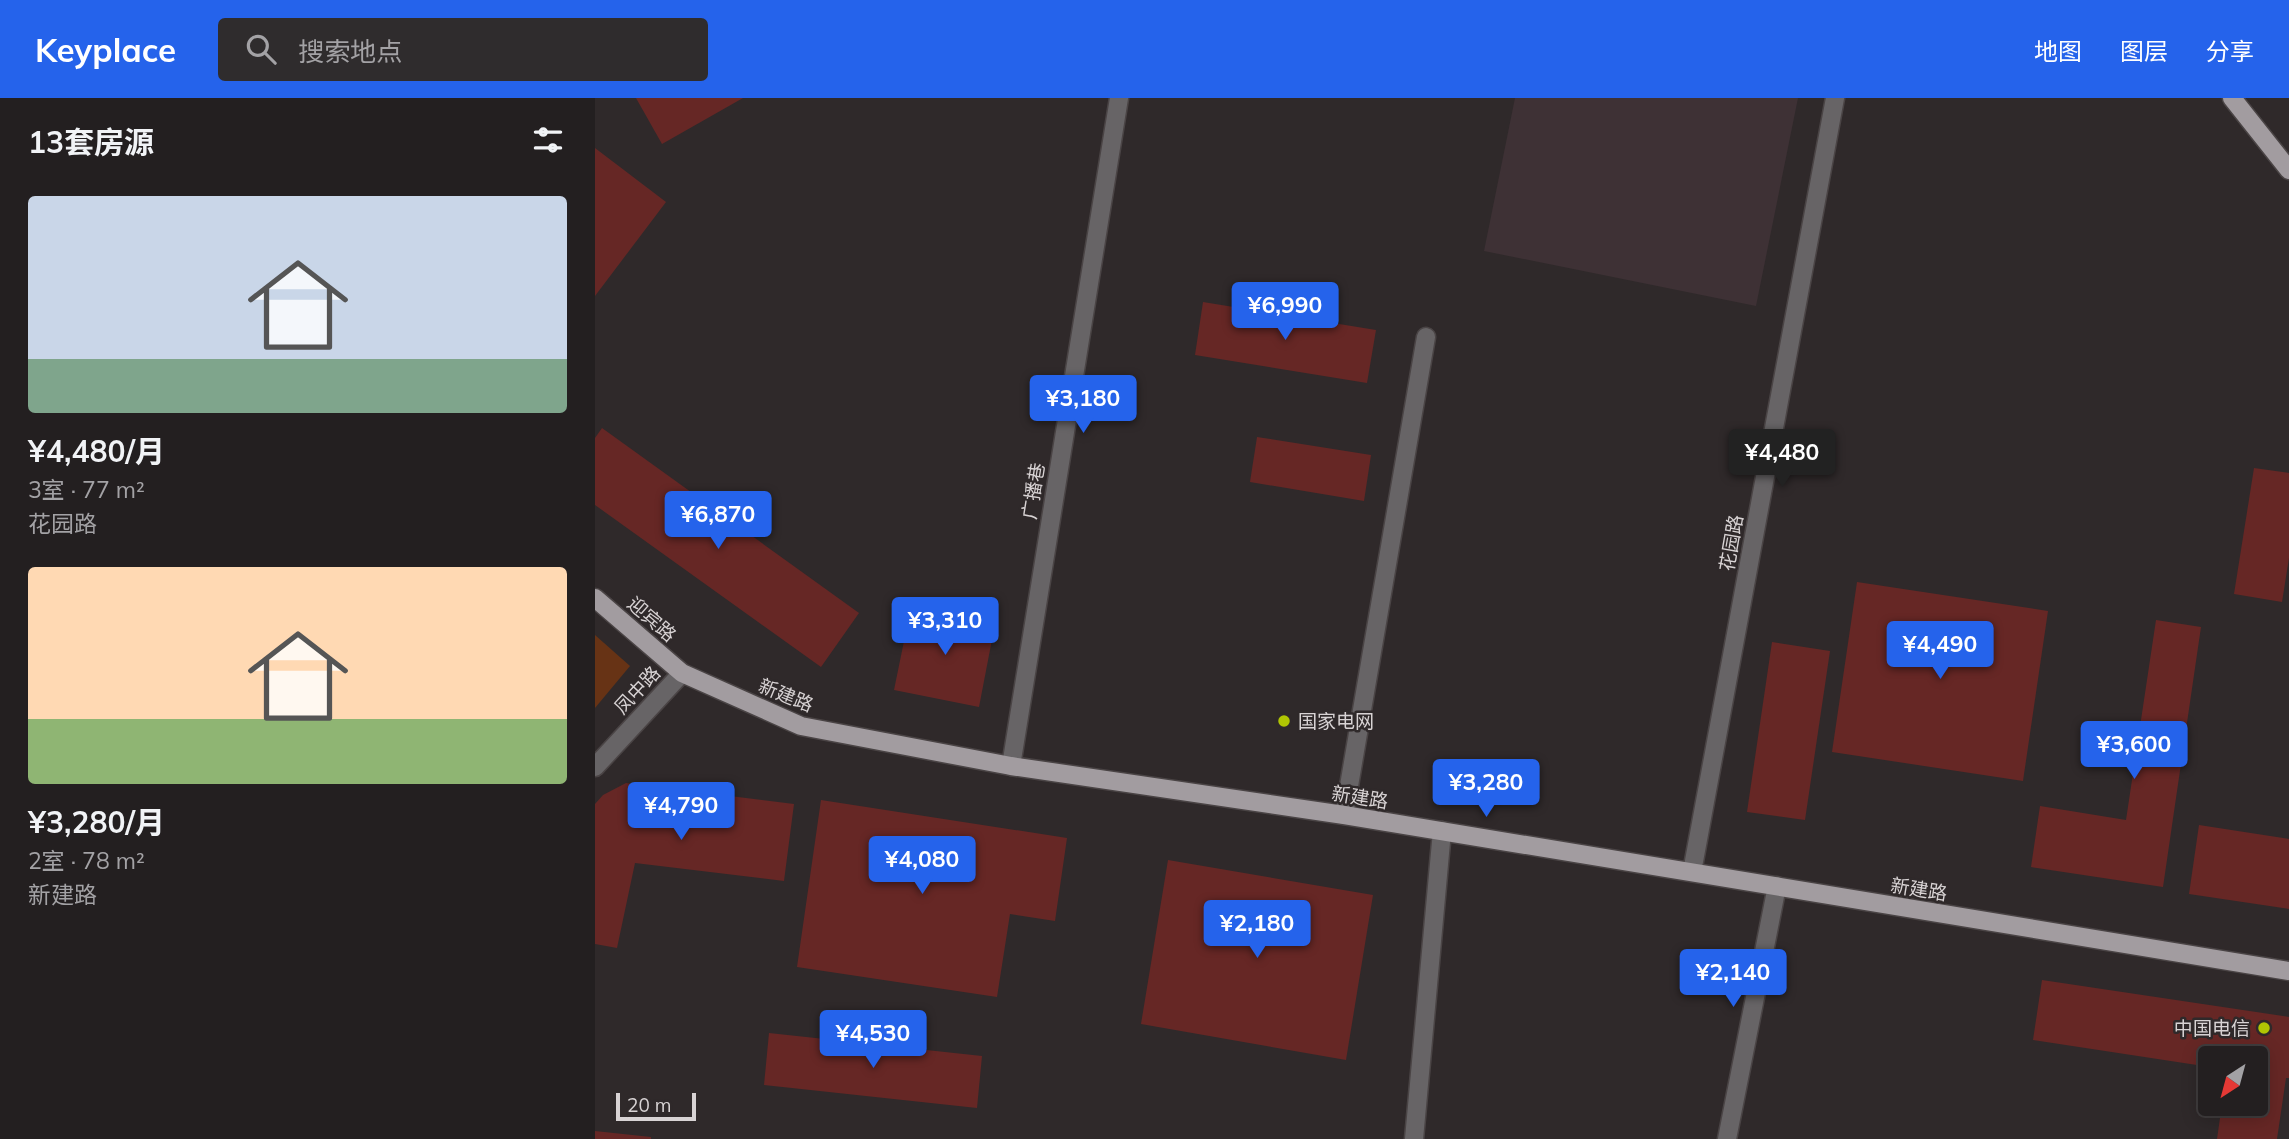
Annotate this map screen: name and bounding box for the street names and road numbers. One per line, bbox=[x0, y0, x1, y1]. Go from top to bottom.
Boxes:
street label: 广播巷 bbox=[1017, 461, 1049, 521]
street label: 花园路 bbox=[1714, 513, 1748, 573]
street label: 迎宾路 bbox=[623, 591, 681, 647]
street label: 凤中路 bbox=[609, 661, 665, 719]
street label: 新建路 bbox=[755, 673, 817, 717]
street label: 新建路 bbox=[1330, 781, 1390, 813]
street label: 新建路 bbox=[1889, 873, 1949, 905]

